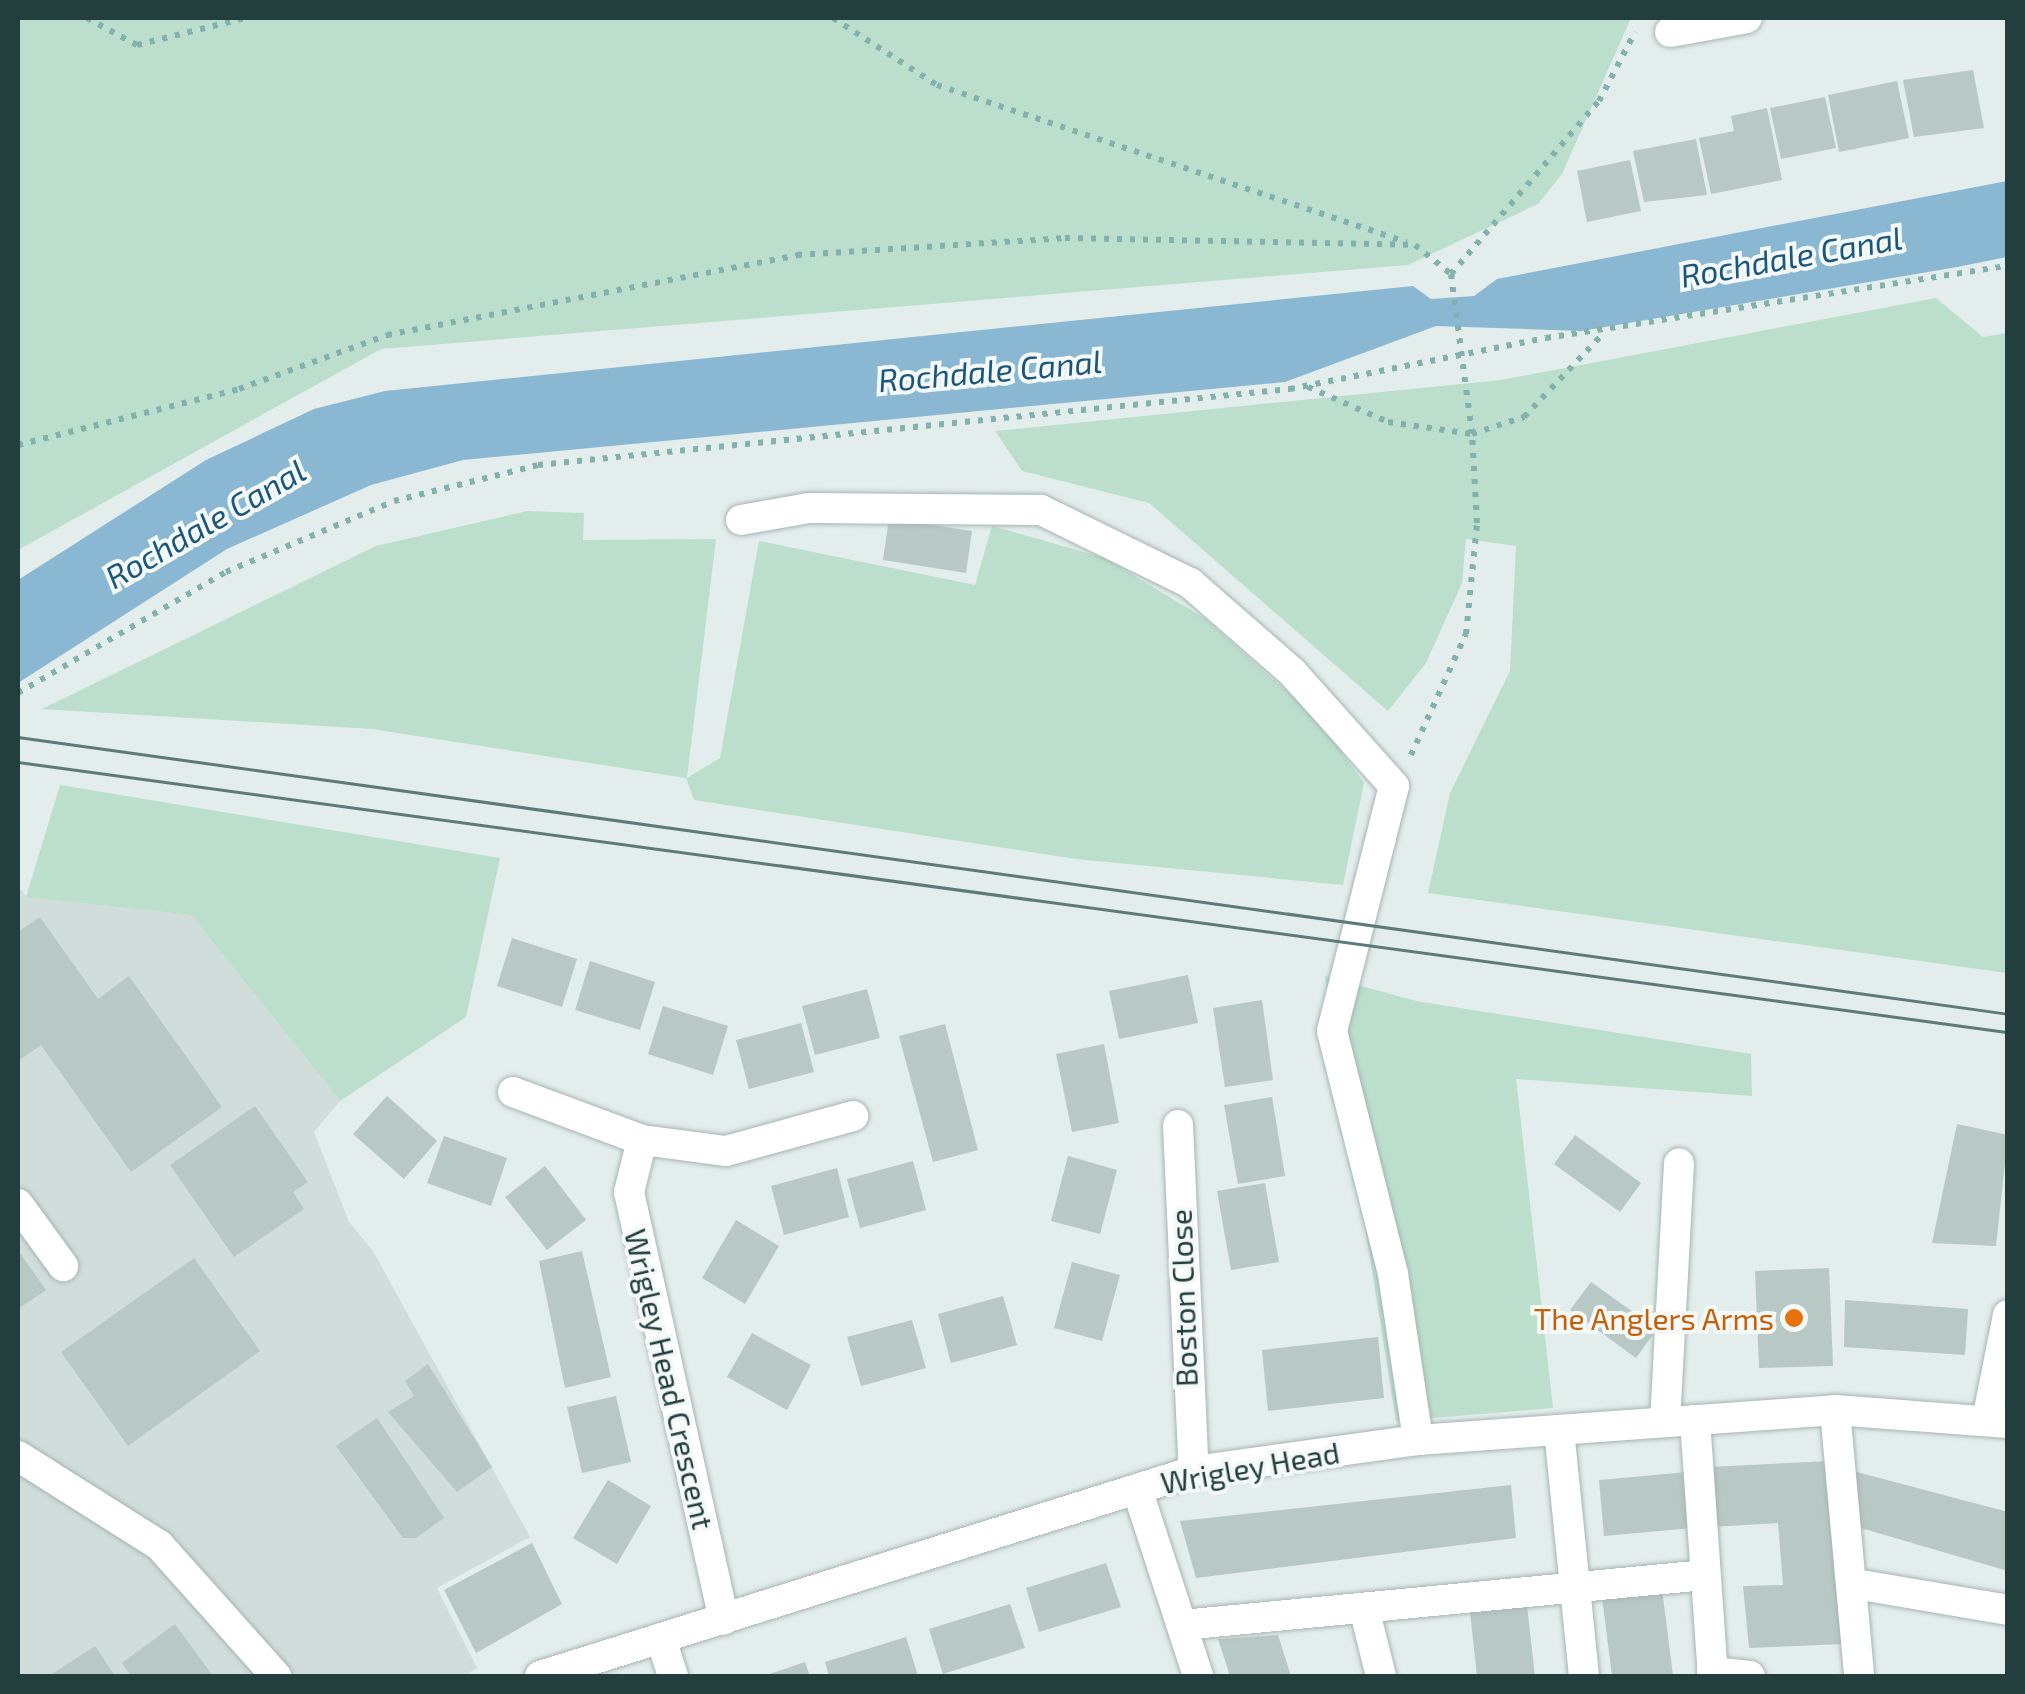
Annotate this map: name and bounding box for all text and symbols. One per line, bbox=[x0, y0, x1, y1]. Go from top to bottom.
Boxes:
water label: Rochdale Canal bbox=[1677, 218, 1905, 294]
water label: Rochdale Canal bbox=[877, 341, 1103, 399]
water label: Rochdale Canal bbox=[98, 450, 312, 596]
street label: Boston Close bbox=[1162, 1208, 1204, 1388]
street label: Wrigley Head Crescent bbox=[618, 1225, 722, 1533]
place label: The Anglers Arms bbox=[1532, 1300, 1774, 1336]
marker: The Anglers Arms bbox=[1783, 1307, 1805, 1329]
street label: Wrigley Head bbox=[1157, 1434, 1343, 1500]

